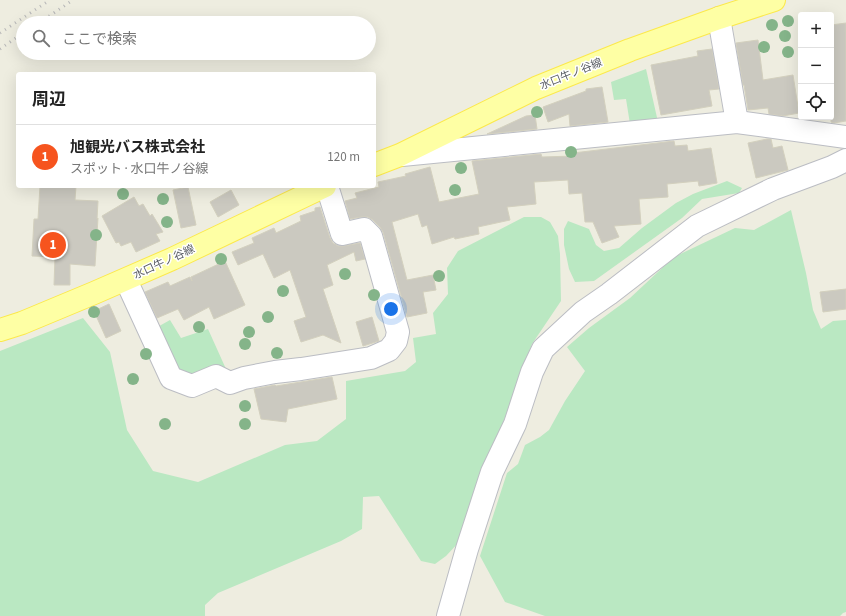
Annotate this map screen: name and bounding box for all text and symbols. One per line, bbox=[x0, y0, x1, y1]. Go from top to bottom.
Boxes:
map controls bbox=[798, 12, 834, 120]
button: + bbox=[798, 12, 834, 48]
search box bbox=[16, 16, 376, 60]
icon: search bbox=[30, 27, 52, 49]
text: ここで検索 bbox=[62, 29, 137, 50]
button: − bbox=[798, 48, 834, 84]
street label: 水口牛ノ谷線 bbox=[538, 55, 604, 93]
button: locate bbox=[798, 84, 834, 120]
text: 周辺 bbox=[32, 88, 66, 112]
text: 旭観光バス株式会社 bbox=[70, 137, 205, 158]
text: 1 bbox=[42, 148, 48, 166]
text: 120 m bbox=[327, 148, 360, 166]
text: スポット · 水口牛ノ谷線 bbox=[70, 160, 208, 178]
pin: 1 bbox=[40, 230, 66, 260]
street label: 水口牛ノ谷線 bbox=[131, 241, 197, 283]
your location bbox=[381, 299, 401, 319]

